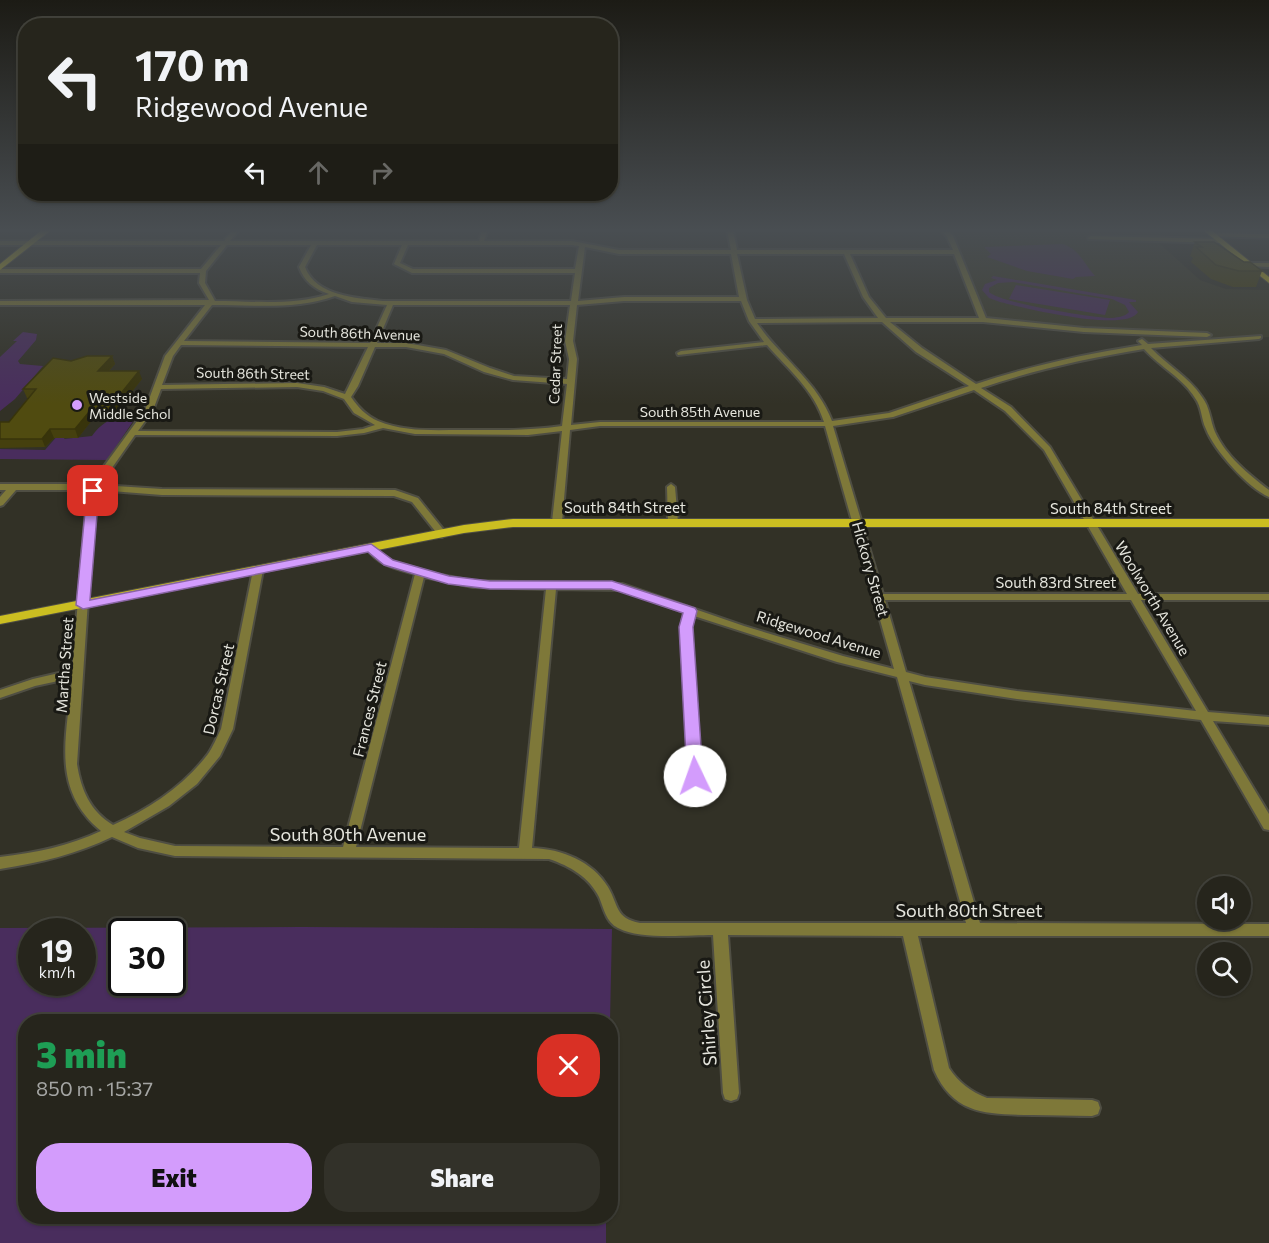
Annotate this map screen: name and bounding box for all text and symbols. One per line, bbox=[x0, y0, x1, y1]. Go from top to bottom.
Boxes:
text: 170 m bbox=[135, 38, 249, 90]
icon: left bbox=[36, 42, 114, 120]
text: Ridgewood Avenue bbox=[135, 90, 368, 123]
icon: left bbox=[239, 156, 272, 189]
icon: ahead bbox=[302, 156, 335, 189]
icon: right bbox=[365, 156, 398, 189]
street label: South 86th Avenue bbox=[299, 322, 421, 344]
street label: Cedar Street bbox=[545, 323, 565, 404]
street label: South 86th Street bbox=[196, 364, 310, 382]
place label: Westside Middle Schol bbox=[89, 389, 171, 422]
marker: Westside Middle Schol bbox=[70, 398, 84, 412]
street label: South 85th Avenue bbox=[640, 403, 760, 420]
pin bbox=[67, 465, 118, 516]
icon: arrive bbox=[76, 474, 109, 507]
street label: South 84th Street bbox=[564, 498, 686, 516]
street label: South 84th Street bbox=[1050, 499, 1172, 517]
street label: Hickory Street bbox=[849, 519, 893, 619]
street label: Woolworth Avenue bbox=[1112, 538, 1194, 659]
street label: South 83rd Street bbox=[995, 573, 1117, 591]
street label: Ridgewood Avenue bbox=[754, 606, 884, 662]
street label: Martha Street bbox=[52, 617, 76, 713]
street label: Dorcas Street bbox=[199, 642, 237, 736]
street label: Frances Street bbox=[348, 659, 390, 759]
position arrow bbox=[663, 744, 727, 808]
street label: South 80th Avenue bbox=[270, 823, 426, 845]
map controls bbox=[1197, 876, 1251, 996]
button: sound bbox=[1197, 876, 1251, 930]
street label: South 80th Street bbox=[895, 899, 1043, 921]
speed limit sign: 30 bbox=[108, 918, 186, 996]
text: 19 bbox=[41, 931, 73, 968]
button: search bbox=[1197, 942, 1251, 996]
street label: Shirley Circle bbox=[691, 959, 721, 1067]
text: km/h bbox=[39, 963, 75, 981]
text: 3 min bbox=[36, 1031, 127, 1075]
button: close bbox=[537, 1034, 600, 1097]
text: 850 m · 15:37 bbox=[36, 1076, 153, 1100]
button: Exit bbox=[36, 1143, 312, 1212]
button: Share bbox=[324, 1143, 600, 1212]

